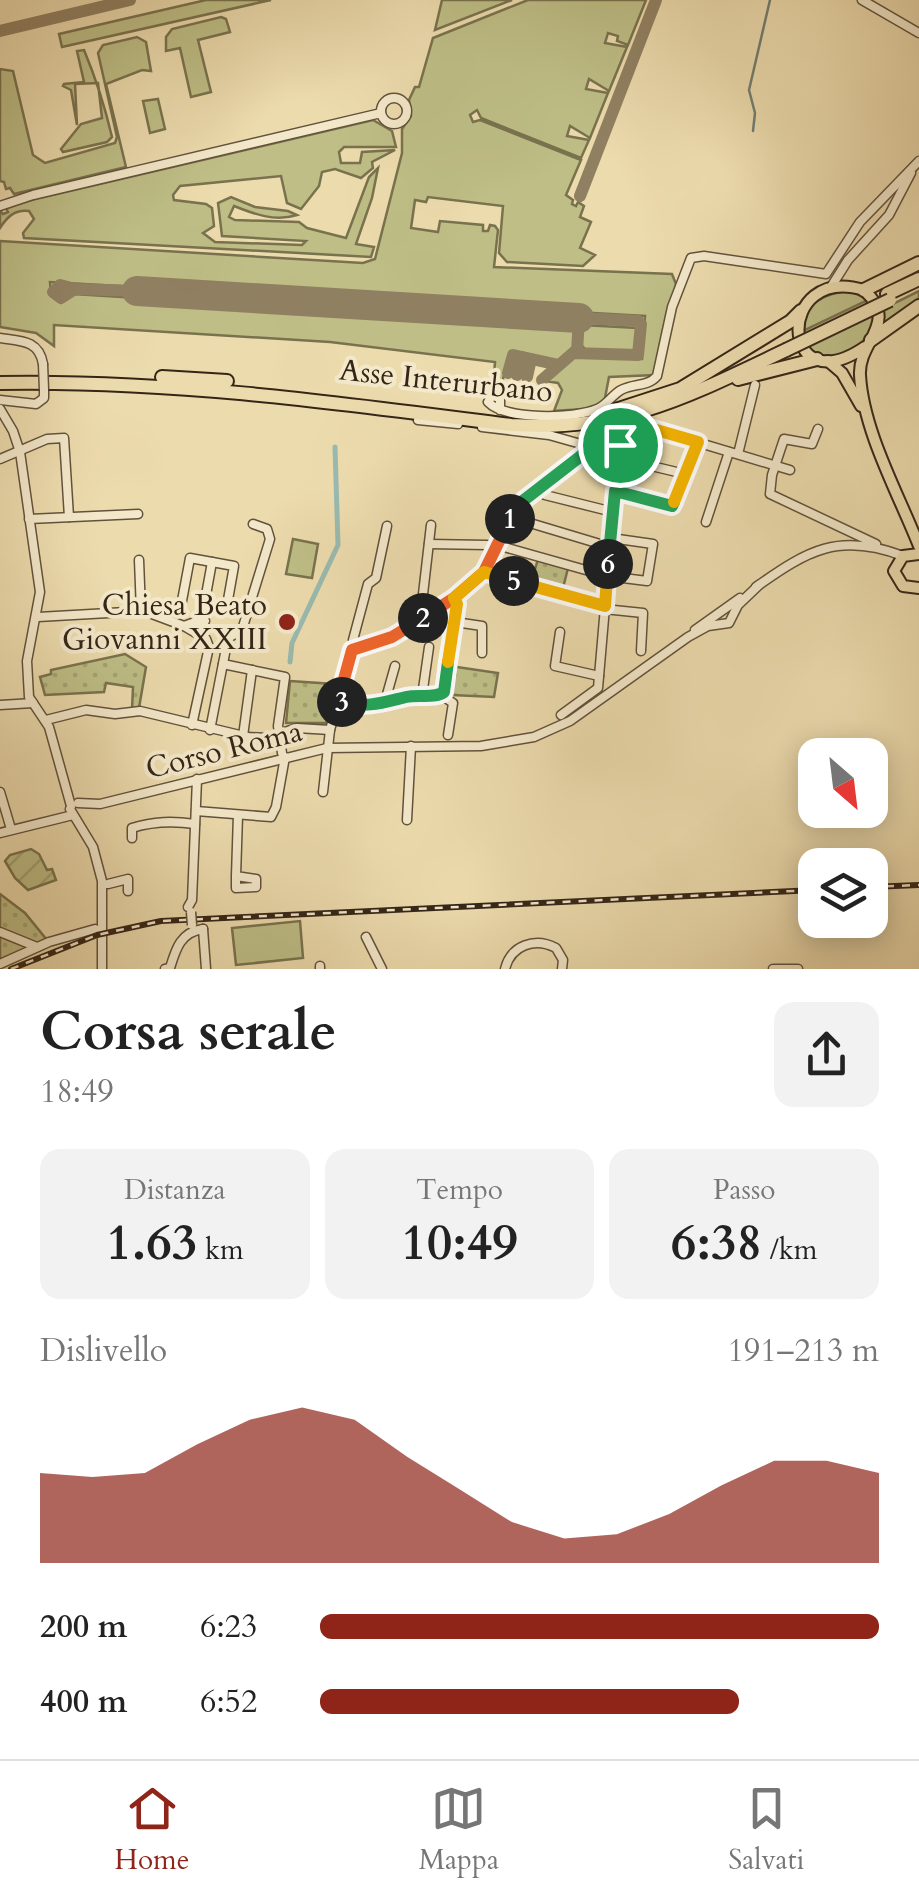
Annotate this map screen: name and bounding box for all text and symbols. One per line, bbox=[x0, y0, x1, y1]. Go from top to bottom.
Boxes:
street label: Asse Interurbano bbox=[337, 349, 555, 413]
pin bbox=[578, 403, 663, 488]
icon: arrive bbox=[593, 418, 648, 473]
pin: 1 bbox=[485, 494, 535, 544]
text: 1 bbox=[503, 500, 517, 538]
pin: 6 bbox=[583, 539, 633, 589]
text: 6 bbox=[601, 545, 615, 583]
pin: 5 bbox=[489, 556, 539, 606]
text: 5 bbox=[507, 562, 521, 600]
place label: Chiesa Beato Giovanni XXIII bbox=[62, 585, 267, 660]
pin: 2 bbox=[398, 593, 448, 643]
text: 2 bbox=[416, 599, 430, 637]
marker: Chiesa Beato Giovanni XXIII bbox=[276, 611, 298, 633]
pin: 3 bbox=[317, 677, 367, 727]
text: 3 bbox=[335, 683, 349, 721]
street label: Corso Roma bbox=[142, 711, 306, 789]
north arrow bbox=[798, 738, 888, 828]
map controls bbox=[798, 738, 888, 938]
button: layers bbox=[798, 848, 888, 938]
text: Corsa serale bbox=[40, 995, 337, 1069]
button: share bbox=[774, 1002, 879, 1107]
text: 18:49 bbox=[40, 1070, 114, 1114]
text: Distanza bbox=[124, 1171, 226, 1209]
text: Tempo bbox=[416, 1171, 503, 1209]
text: Passo bbox=[713, 1171, 775, 1209]
text: 1.63 bbox=[106, 1209, 197, 1277]
text: 10:49 bbox=[401, 1209, 518, 1277]
text: 6:38 bbox=[671, 1209, 762, 1277]
text: km bbox=[197, 1231, 244, 1269]
text: /km bbox=[762, 1231, 817, 1269]
text: Dislivello bbox=[40, 1329, 167, 1373]
text: 191–213 m bbox=[727, 1329, 879, 1373]
text: 200 m bbox=[40, 1605, 127, 1649]
text: 6:23 bbox=[200, 1605, 257, 1649]
text: 400 m bbox=[40, 1680, 127, 1724]
text: 6:52 bbox=[200, 1680, 257, 1724]
tab: Home bbox=[115, 1781, 190, 1879]
tab: Mappa bbox=[419, 1781, 499, 1879]
tab: Salvati bbox=[728, 1781, 804, 1879]

